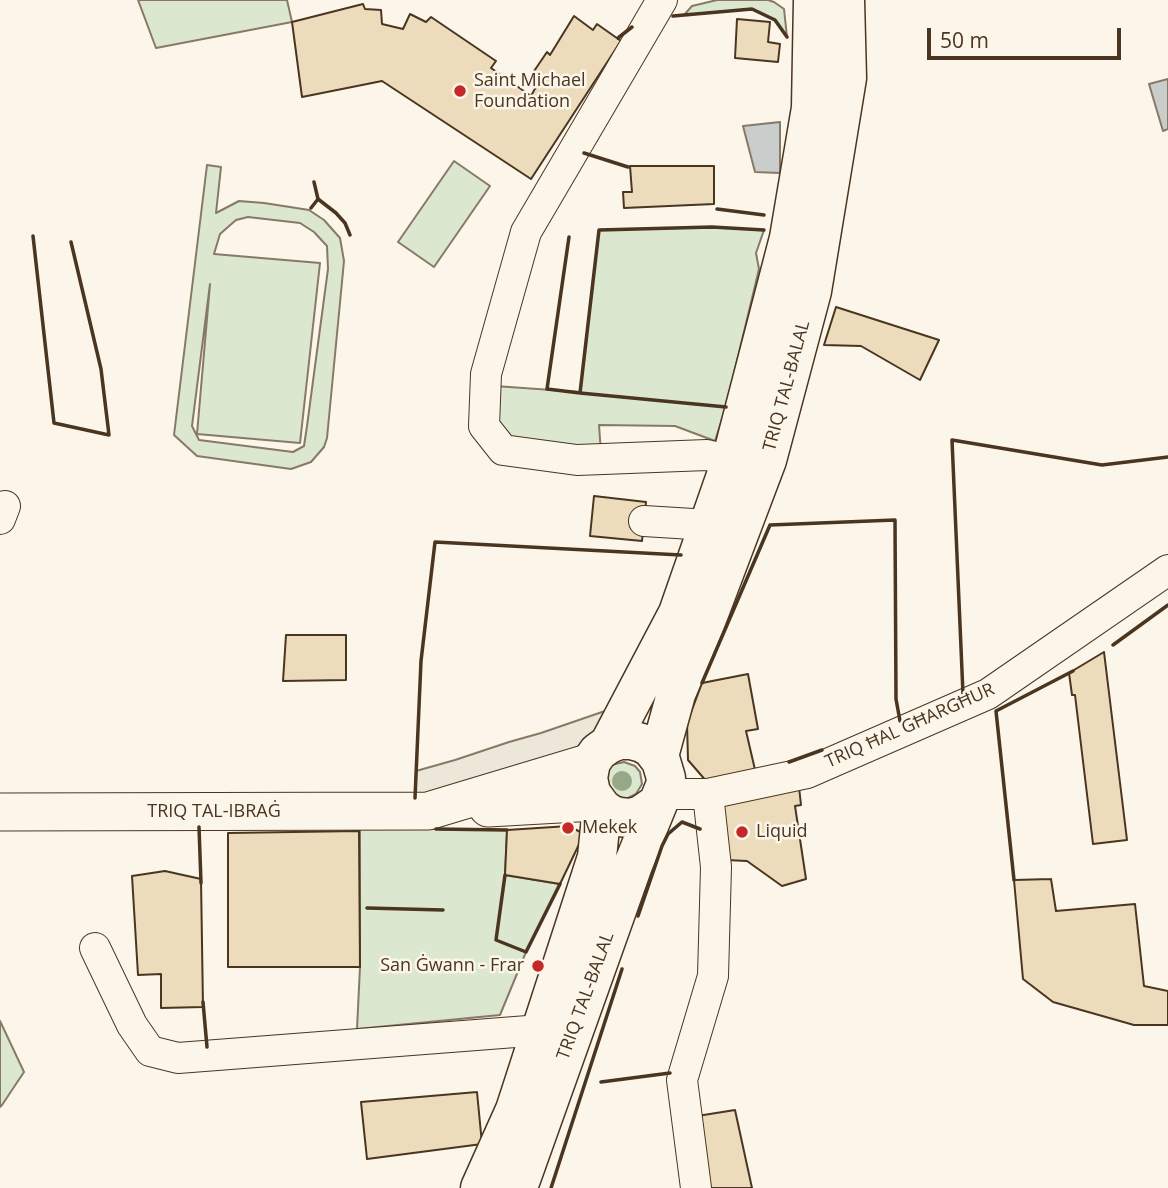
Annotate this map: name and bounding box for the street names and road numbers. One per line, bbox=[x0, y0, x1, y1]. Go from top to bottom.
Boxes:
street label: TRIQ TAL-BALAL bbox=[759, 318, 815, 454]
street label: TRIQ ĦAL GĦARGĦUR bbox=[822, 679, 998, 773]
street label: TRIQ TAL-IBRAĠ bbox=[147, 801, 281, 823]
street label: TRIQ TAL-BALAL bbox=[553, 929, 619, 1063]

